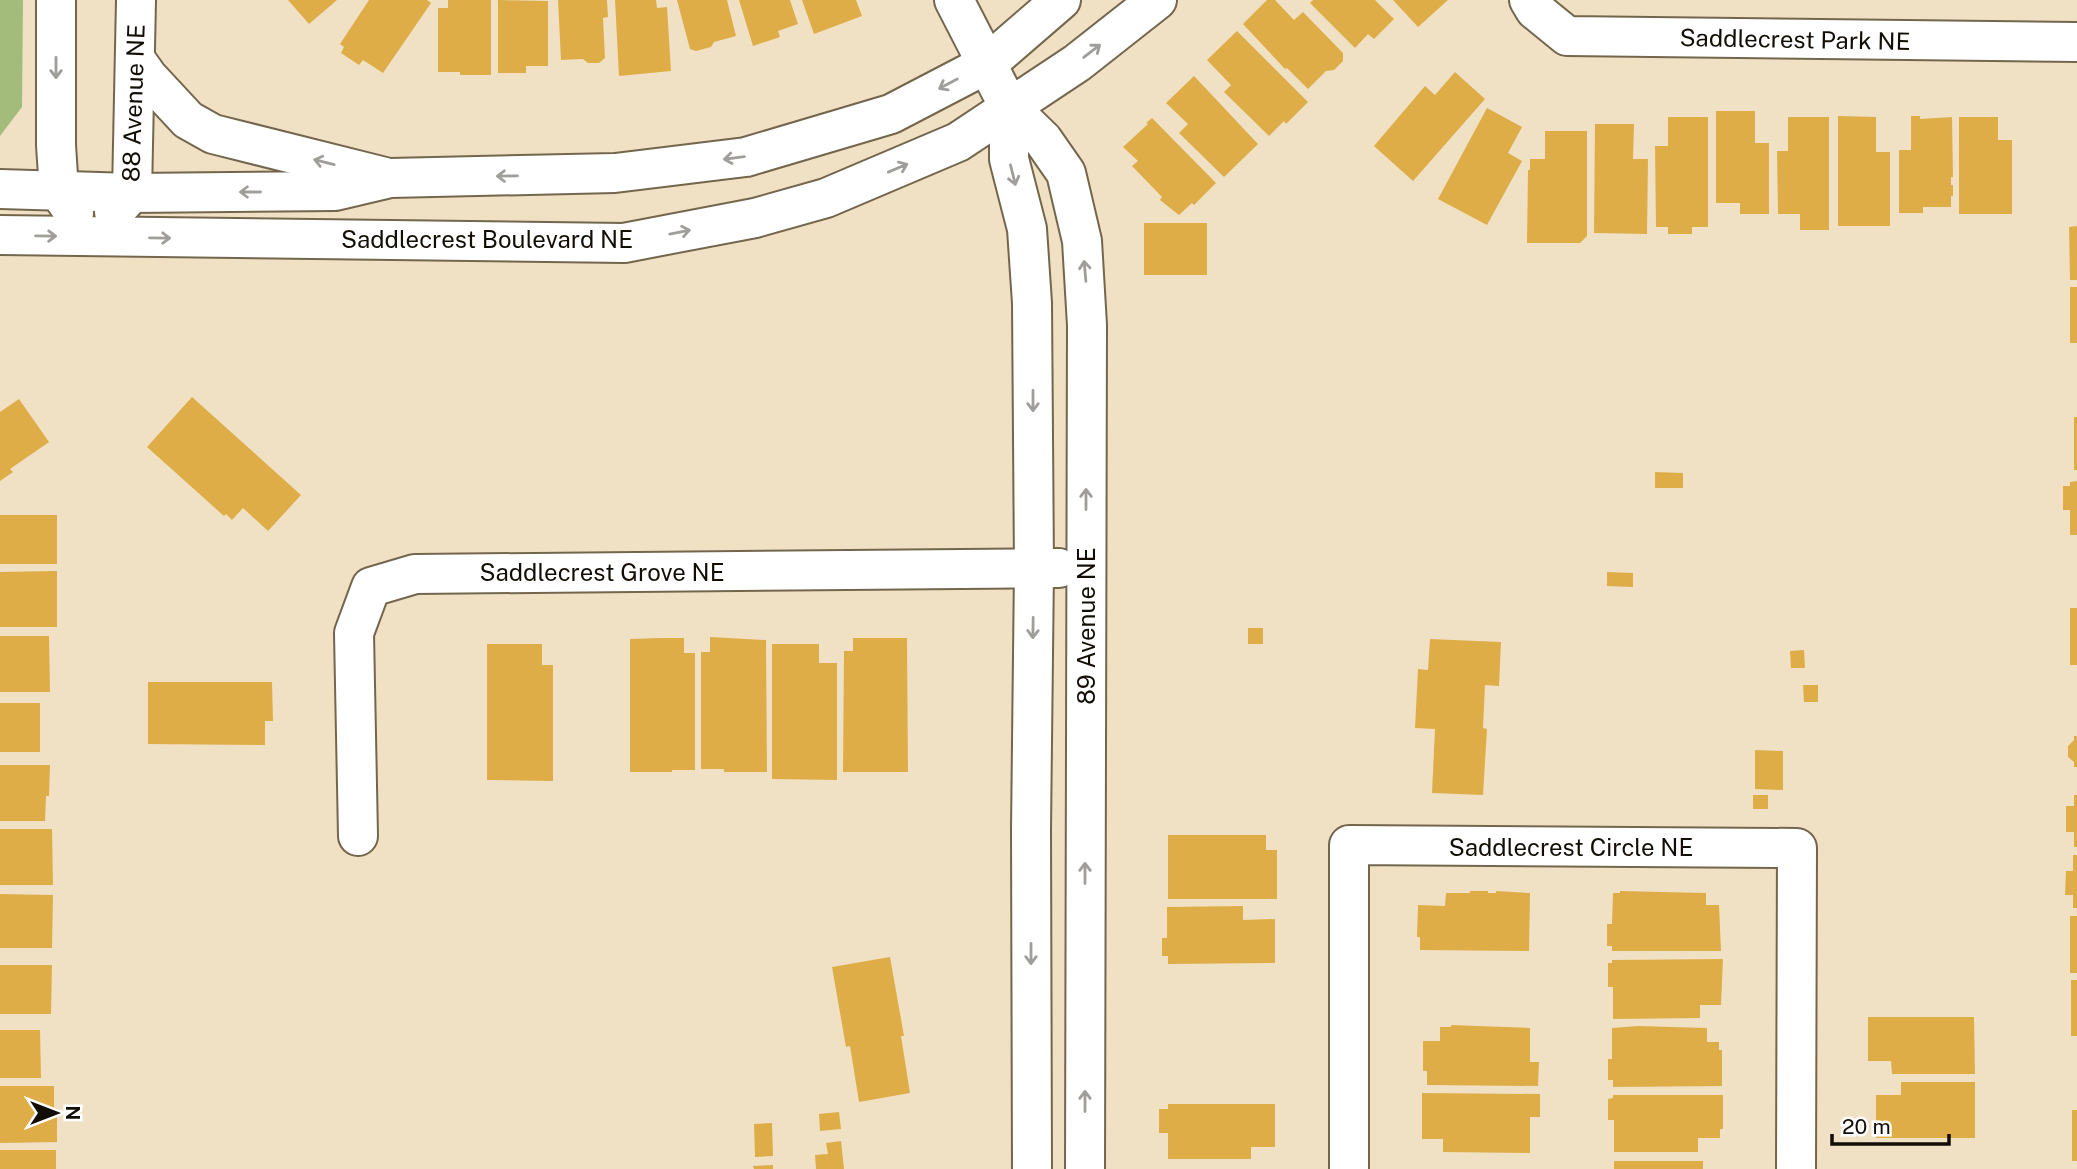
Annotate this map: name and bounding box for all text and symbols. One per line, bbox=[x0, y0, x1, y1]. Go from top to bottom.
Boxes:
street label: Saddlecrest Park NE bbox=[1679, 23, 1911, 55]
street label: 88 Avenue NE bbox=[116, 24, 150, 182]
one-way arrow bbox=[1082, 44, 1100, 59]
one-way arrow bbox=[49, 56, 63, 79]
one-way arrow bbox=[938, 78, 959, 92]
one-way arrow bbox=[723, 152, 746, 165]
one-way arrow bbox=[313, 155, 336, 168]
one-way arrow bbox=[886, 161, 908, 174]
one-way arrow bbox=[1007, 163, 1020, 186]
one-way arrow bbox=[496, 169, 519, 182]
one-way arrow bbox=[239, 185, 262, 199]
street label: Saddlecrest Boulevard NE bbox=[341, 225, 633, 253]
one-way arrow bbox=[668, 225, 691, 239]
one-way arrow bbox=[34, 230, 57, 243]
one-way arrow bbox=[148, 231, 171, 245]
one-way arrow bbox=[1078, 261, 1091, 283]
one-way arrow bbox=[1026, 389, 1040, 412]
one-way arrow bbox=[1079, 488, 1093, 511]
street label: 89 Avenue NE bbox=[1072, 547, 1100, 705]
street label: Saddlecrest Grove NE bbox=[479, 558, 725, 586]
one-way arrow bbox=[1026, 616, 1040, 639]
street label: Saddlecrest Circle NE bbox=[1449, 833, 1693, 861]
one-way arrow bbox=[1078, 862, 1092, 885]
one-way arrow bbox=[1024, 942, 1038, 965]
north arrow bbox=[21, 1078, 91, 1148]
one-way arrow bbox=[1078, 1090, 1092, 1113]
scale bar bbox=[1832, 1102, 1949, 1146]
text: N bbox=[62, 1106, 84, 1120]
text: 20 m bbox=[1842, 1114, 1891, 1139]

